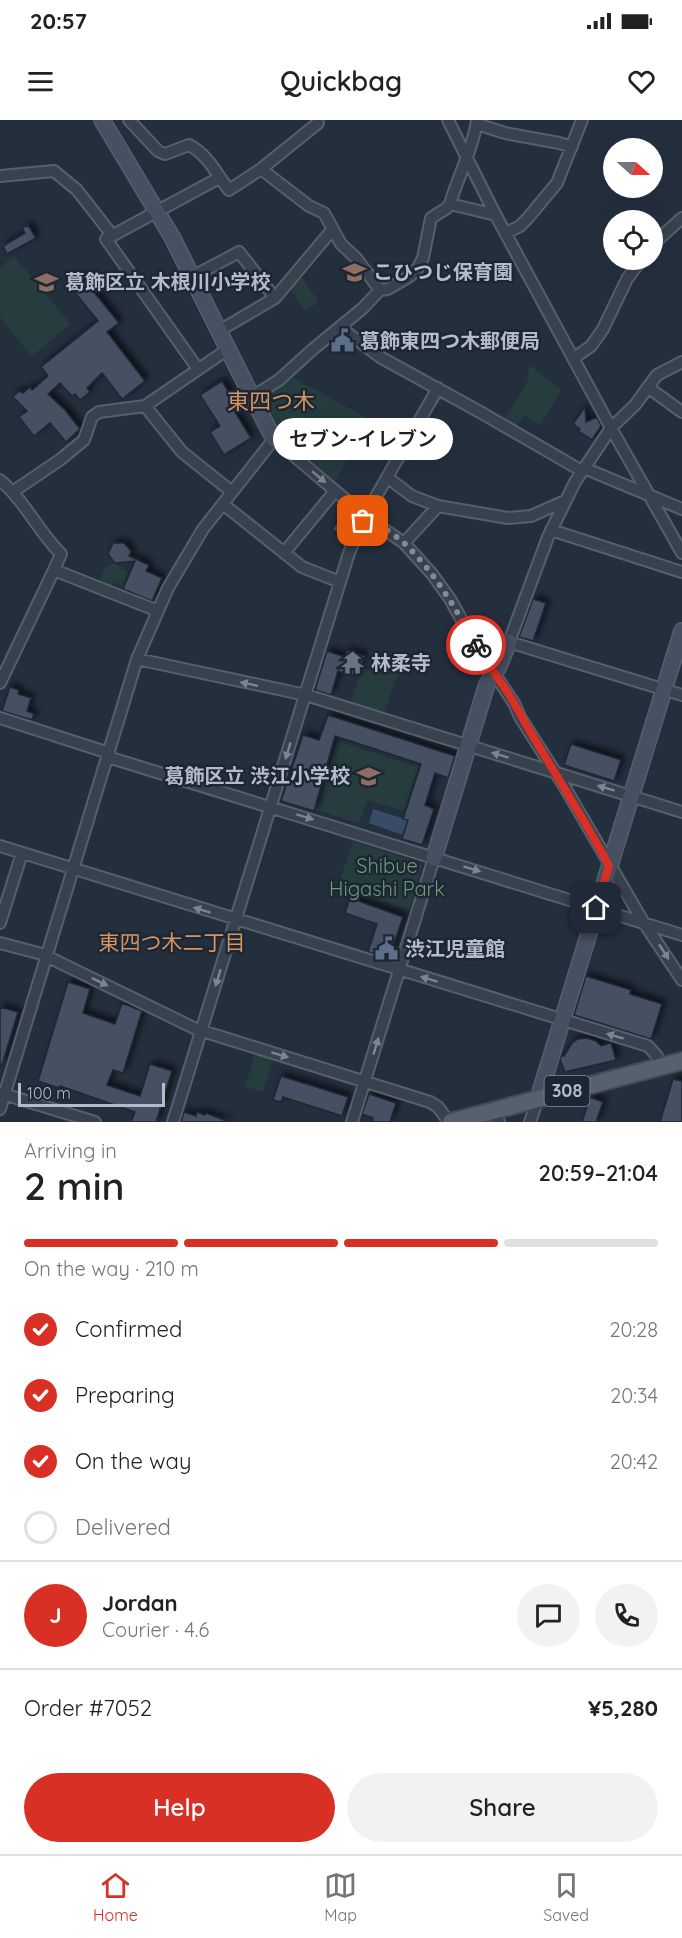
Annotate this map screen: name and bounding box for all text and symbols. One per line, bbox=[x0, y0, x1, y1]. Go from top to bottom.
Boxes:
text: 20:57 bbox=[30, 7, 87, 35]
text: Quickbag bbox=[280, 64, 402, 98]
icon: menu bbox=[24, 65, 57, 98]
icon: heart bbox=[625, 65, 658, 98]
north arrow bbox=[603, 138, 663, 198]
map controls bbox=[603, 138, 663, 270]
button: locate bbox=[603, 210, 663, 270]
school or university icon: こひつじ保育園 bbox=[342, 259, 368, 285]
place label: こひつじ保育園 bbox=[373, 259, 513, 284]
school or university icon: 葛飾区立 木根川小学校 bbox=[34, 269, 60, 295]
place label: 葛飾区立 木根川小学校 bbox=[65, 269, 271, 294]
public building icon: 葛飾東四つ木郵便局 bbox=[329, 328, 355, 354]
place label: 葛飾東四つ木郵便局 bbox=[360, 328, 540, 353]
district label: 東四つ木 bbox=[227, 387, 315, 415]
callout: セブン-イレブン bbox=[273, 419, 453, 461]
text: セブン-イレブン bbox=[289, 426, 437, 451]
one-way arrow bbox=[311, 470, 326, 483]
pin bbox=[337, 495, 388, 546]
icon: bag bbox=[346, 504, 379, 537]
courier bbox=[446, 615, 506, 675]
icon: bike bbox=[460, 629, 493, 662]
temple icon: 林柔寺 bbox=[340, 650, 366, 676]
place label: 林柔寺 bbox=[371, 650, 431, 675]
one-way arrow bbox=[239, 678, 258, 688]
one-way arrow bbox=[283, 742, 293, 760]
one-way arrow bbox=[491, 750, 509, 760]
place label: 葛飾区立 渋江小学校 bbox=[164, 763, 350, 788]
school or university icon: 葛飾区立 渋江小学校 bbox=[355, 763, 381, 789]
one-way arrow bbox=[597, 783, 615, 793]
one-way arrow bbox=[296, 813, 314, 822]
park label: Shibue Higashi Park bbox=[329, 853, 445, 901]
one-way arrow bbox=[463, 865, 481, 875]
pin bbox=[570, 882, 621, 933]
icon: home bbox=[579, 891, 612, 924]
one-way arrow bbox=[193, 904, 211, 914]
district label: 東四つ木二丁目 bbox=[99, 929, 246, 955]
public building icon: 渋江児童館 bbox=[374, 936, 400, 962]
place label: 渋江児童館 bbox=[405, 936, 505, 961]
one-way arrow bbox=[658, 944, 669, 961]
one-way arrow bbox=[213, 969, 222, 987]
one-way arrow bbox=[420, 974, 438, 983]
one-way arrow bbox=[91, 978, 108, 987]
one-way arrow bbox=[606, 1031, 624, 1040]
one-way arrow bbox=[372, 1037, 381, 1055]
one-way arrow bbox=[271, 1051, 289, 1061]
road number: 308 bbox=[544, 1076, 590, 1106]
scale bar bbox=[18, 1080, 165, 1108]
text: 100 m bbox=[27, 1083, 71, 1103]
text: Arriving in bbox=[24, 1138, 117, 1163]
text: 20:59–21:04 bbox=[539, 1159, 658, 1187]
text: 2 min bbox=[24, 1161, 125, 1210]
text: On the way · 210 m bbox=[24, 1256, 199, 1281]
icon: check bbox=[24, 1313, 57, 1346]
text: Confirmed bbox=[75, 1315, 182, 1343]
text: 20:28 bbox=[609, 1317, 658, 1342]
icon: check bbox=[24, 1379, 57, 1412]
text: Preparing bbox=[75, 1381, 175, 1409]
text: 20:34 bbox=[610, 1383, 658, 1408]
icon: check bbox=[24, 1445, 57, 1478]
text: On the way bbox=[75, 1447, 191, 1475]
text: 20:42 bbox=[610, 1449, 658, 1474]
text: Delivered bbox=[75, 1513, 171, 1541]
button: chat bbox=[517, 1584, 580, 1647]
button: phone bbox=[595, 1584, 658, 1647]
text: Jordan bbox=[102, 1589, 178, 1617]
text: J bbox=[49, 1601, 62, 1629]
text: Courier · 4.6 bbox=[102, 1617, 209, 1642]
text: Order #7052 bbox=[24, 1694, 152, 1722]
text: ¥5,280 bbox=[588, 1694, 658, 1722]
button: Help bbox=[24, 1773, 335, 1842]
button: Share bbox=[347, 1773, 658, 1842]
tab: Home bbox=[93, 1869, 138, 1925]
tab: Map bbox=[324, 1869, 357, 1925]
tab: Saved bbox=[543, 1869, 589, 1925]

